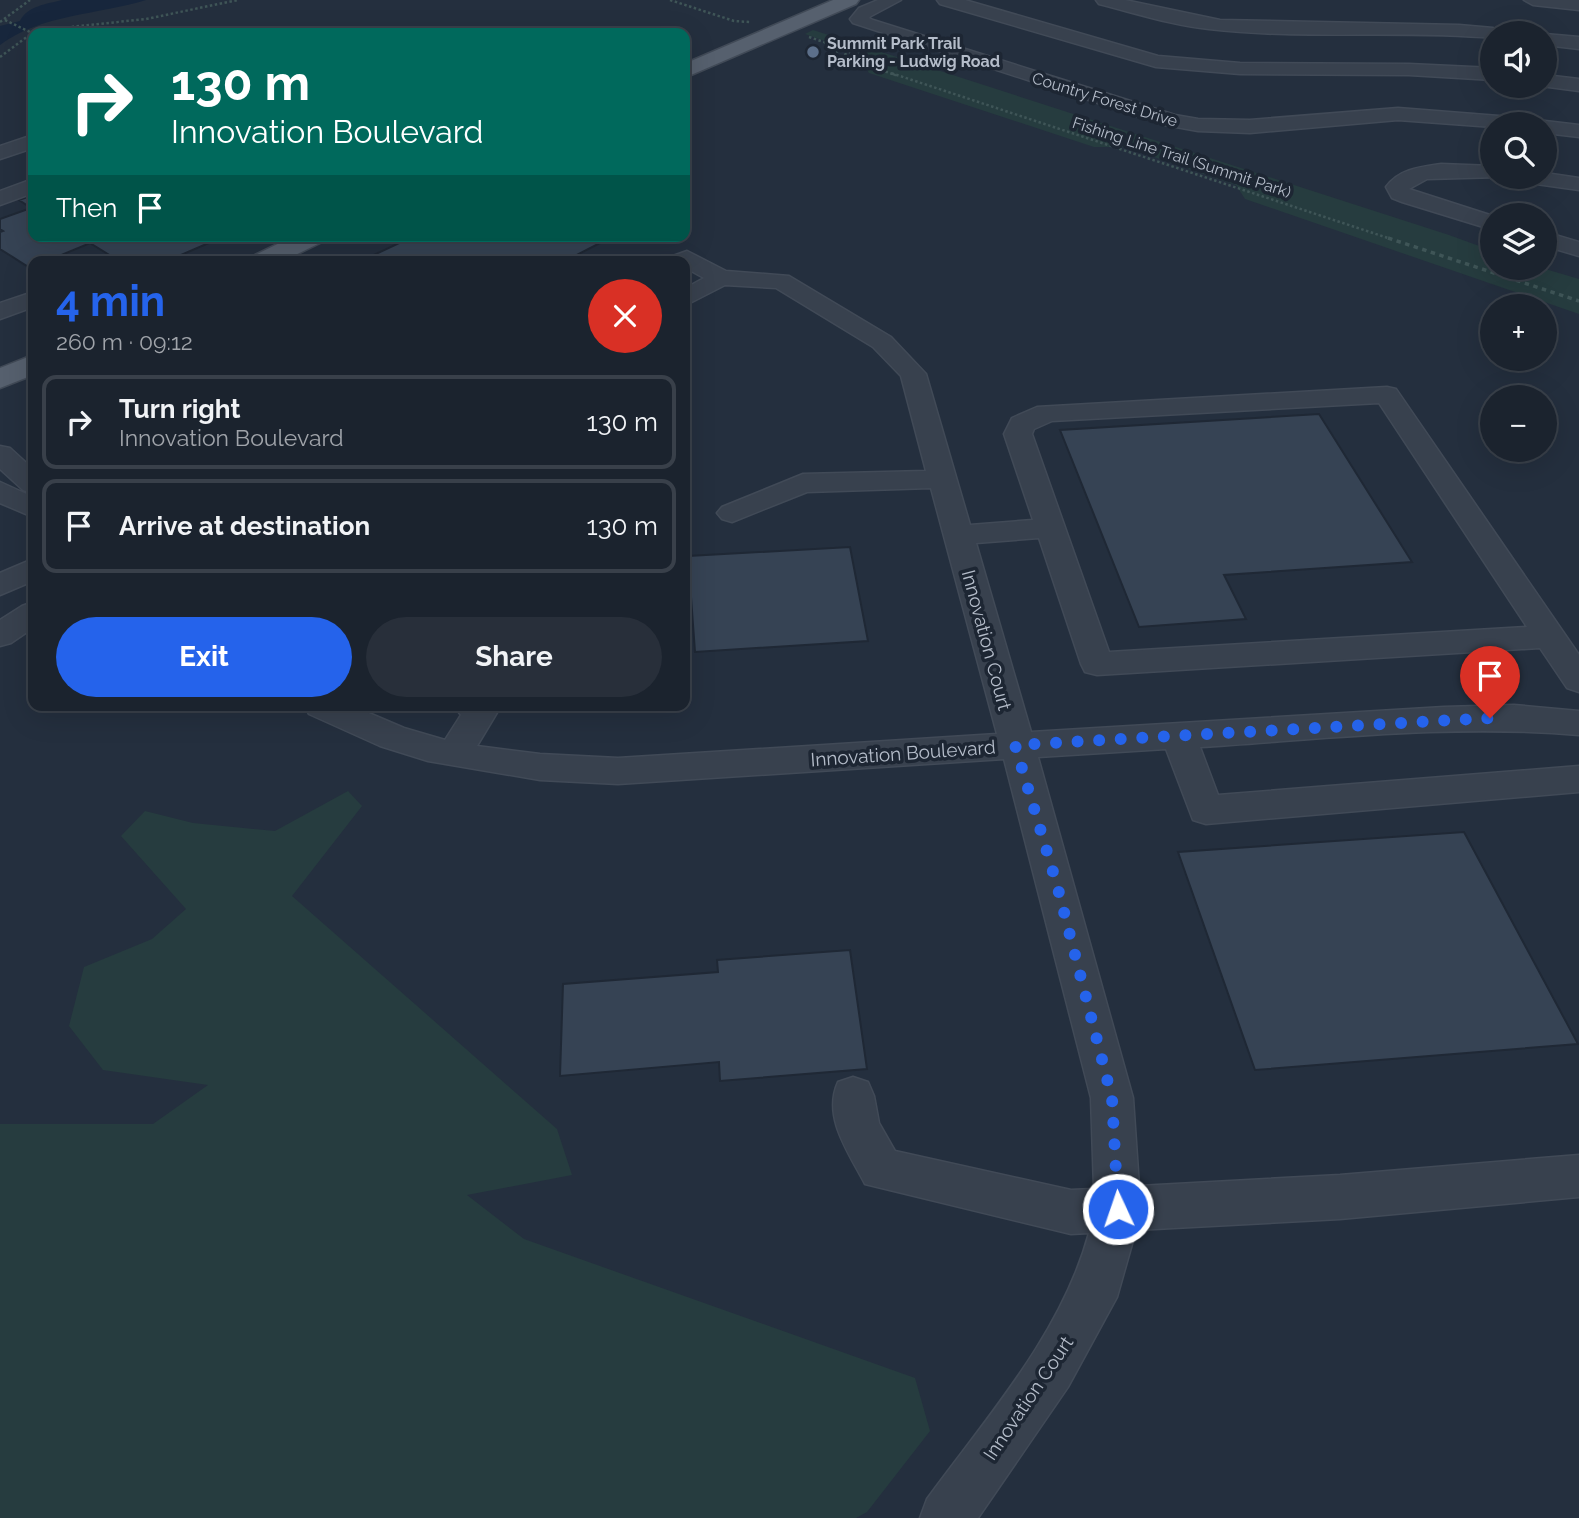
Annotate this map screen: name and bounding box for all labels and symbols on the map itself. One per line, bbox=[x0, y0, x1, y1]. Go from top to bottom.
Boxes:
place label: Summit Park Trail Parking - Ludwig Road bbox=[827, 34, 1000, 71]
marker: Summit Park Trail Parking - Ludwig Road bbox=[805, 44, 821, 60]
street label: Country Forest Drive bbox=[1030, 68, 1180, 131]
street label: Fishing Line Trail (Summit Park) bbox=[1070, 113, 1294, 202]
street label: Innovation Court bbox=[958, 567, 1016, 713]
pin bbox=[1460, 646, 1520, 718]
street label: Innovation Boulevard bbox=[810, 736, 996, 770]
position arrow bbox=[1081, 1172, 1155, 1246]
street label: Innovation Court bbox=[979, 1331, 1078, 1464]

